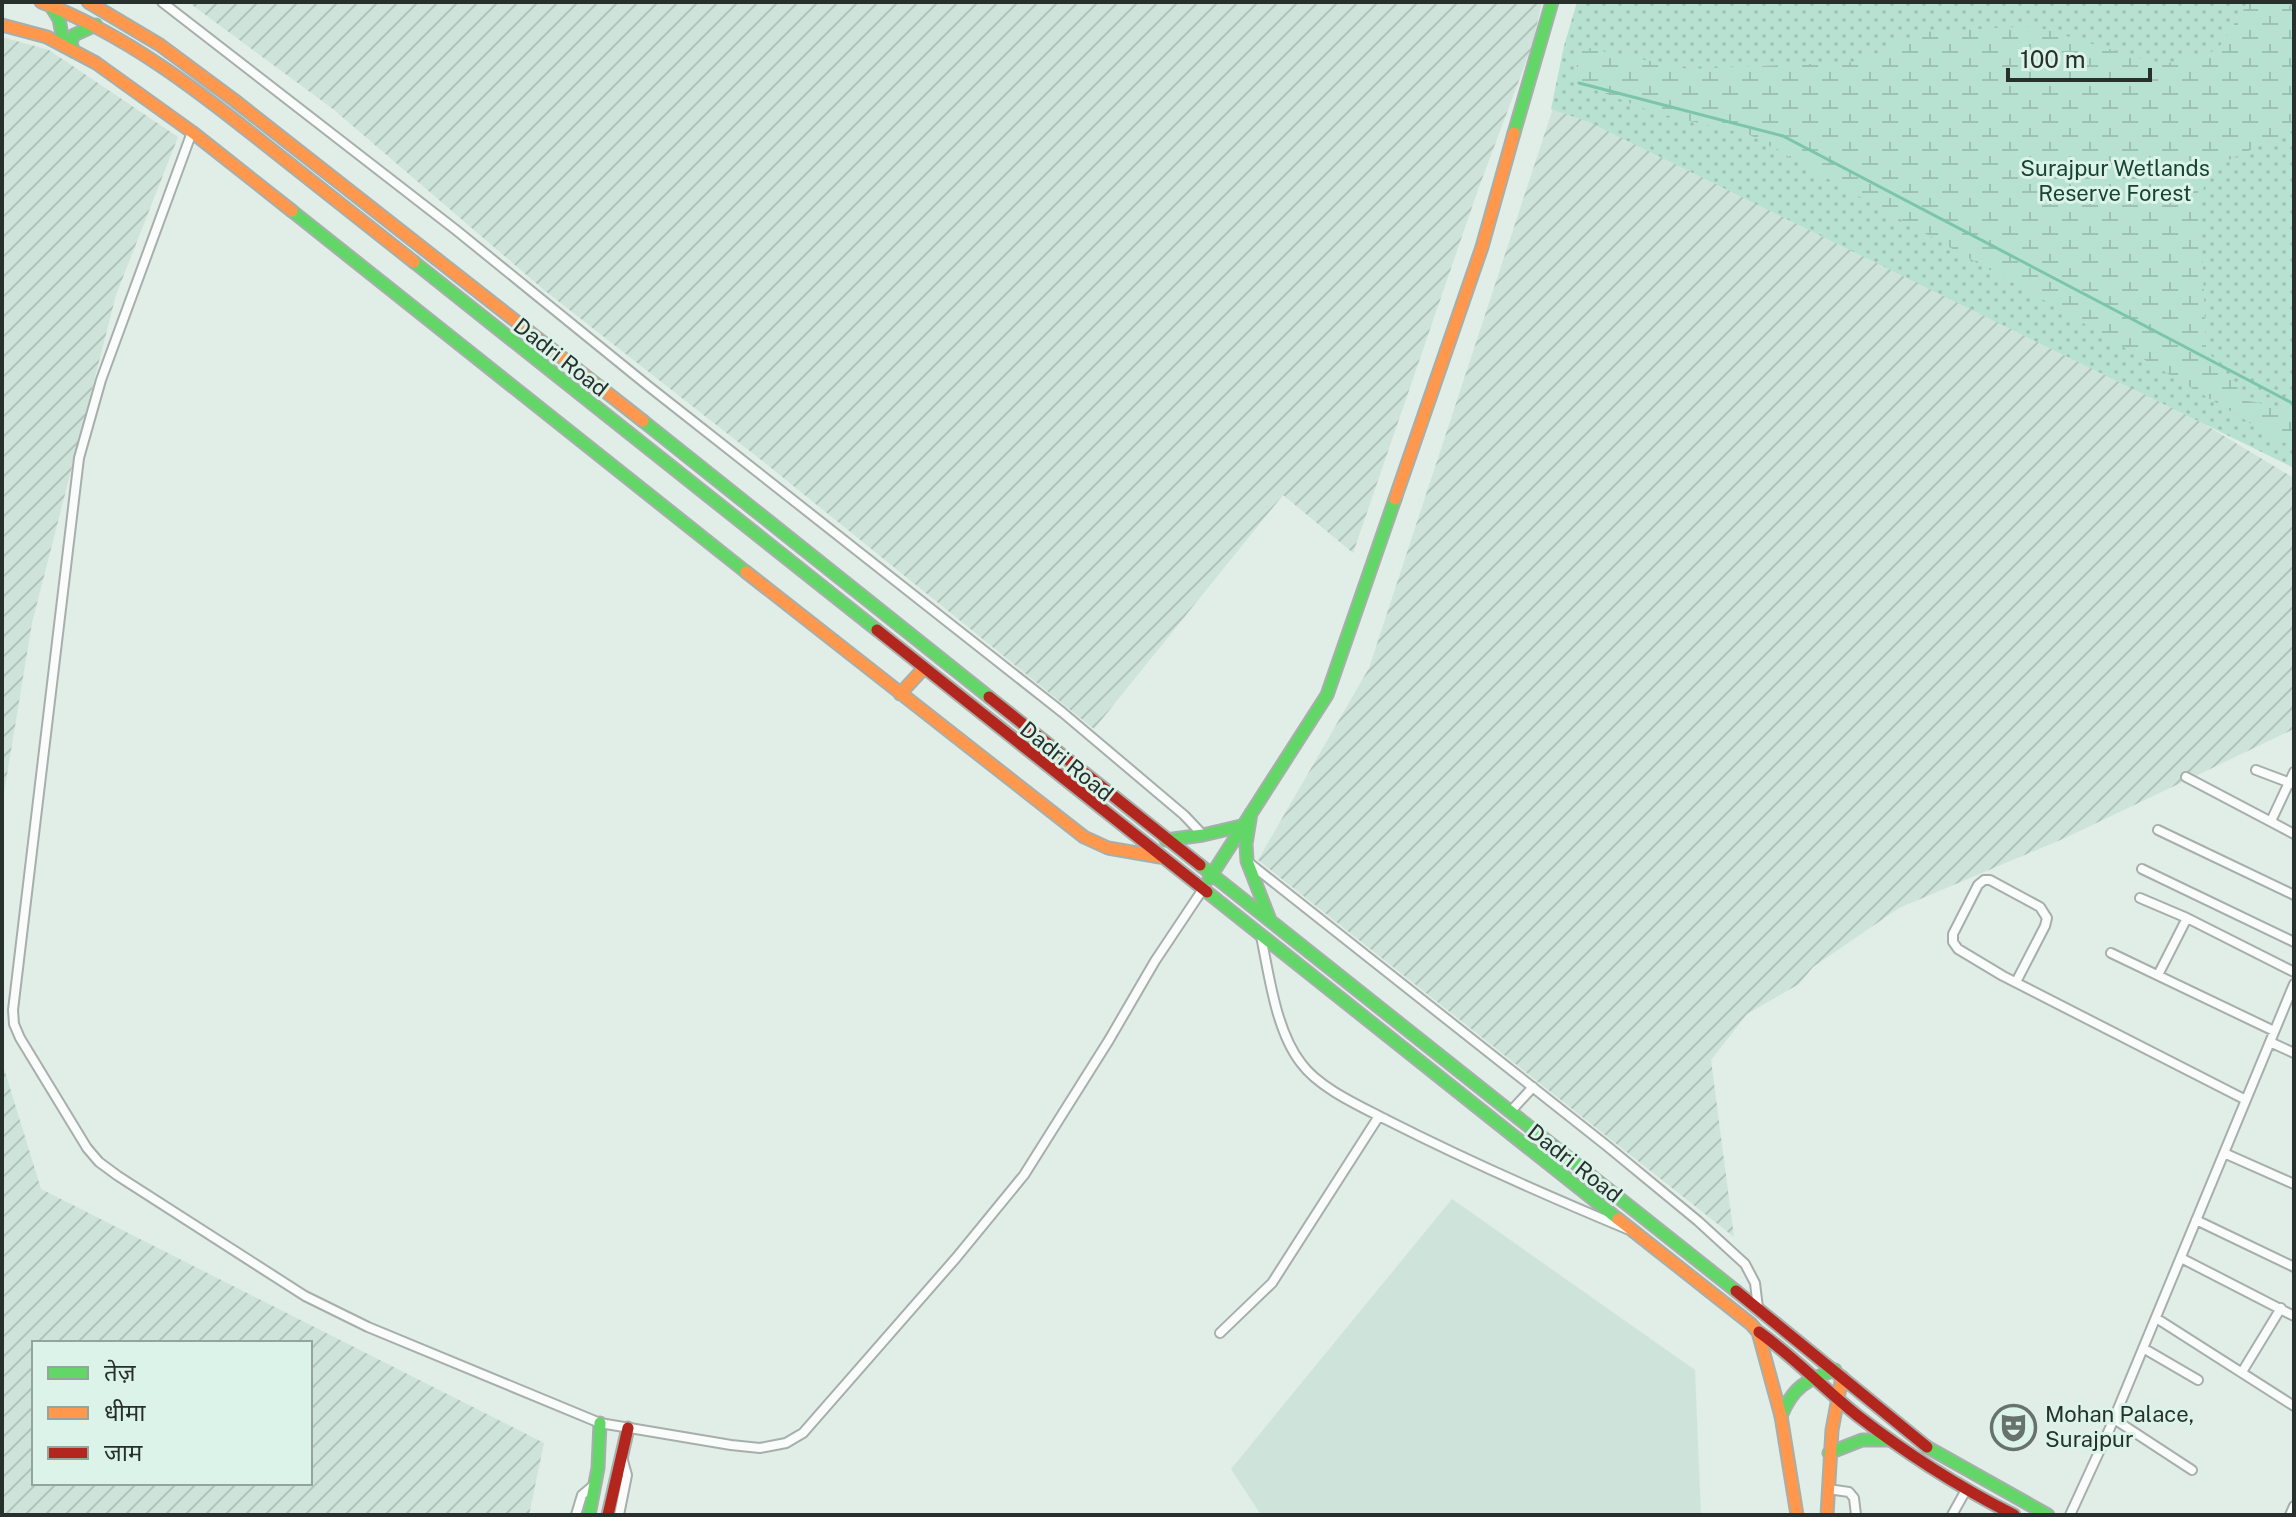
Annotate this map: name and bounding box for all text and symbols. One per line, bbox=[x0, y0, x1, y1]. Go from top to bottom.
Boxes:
scale bar bbox=[2008, 32, 2150, 82]
text: 100 m bbox=[2020, 45, 2086, 73]
park label: Surajpur Wetlands Reserve Forest bbox=[2020, 155, 2210, 206]
street label: Dadri Road bbox=[509, 312, 613, 402]
street label: Dadri Road bbox=[1015, 716, 1119, 806]
street label: Dadri Road bbox=[1523, 1118, 1627, 1208]
legend bbox=[32, 1341, 312, 1485]
text: तेज़ bbox=[104, 1358, 137, 1386]
text: धीमा bbox=[104, 1398, 146, 1426]
place label: Mohan Palace, Surajpur bbox=[2045, 1401, 2194, 1452]
theatre icon: Mohan Palace, Surajpur bbox=[1990, 1403, 2038, 1451]
text: जाम bbox=[104, 1438, 143, 1466]

